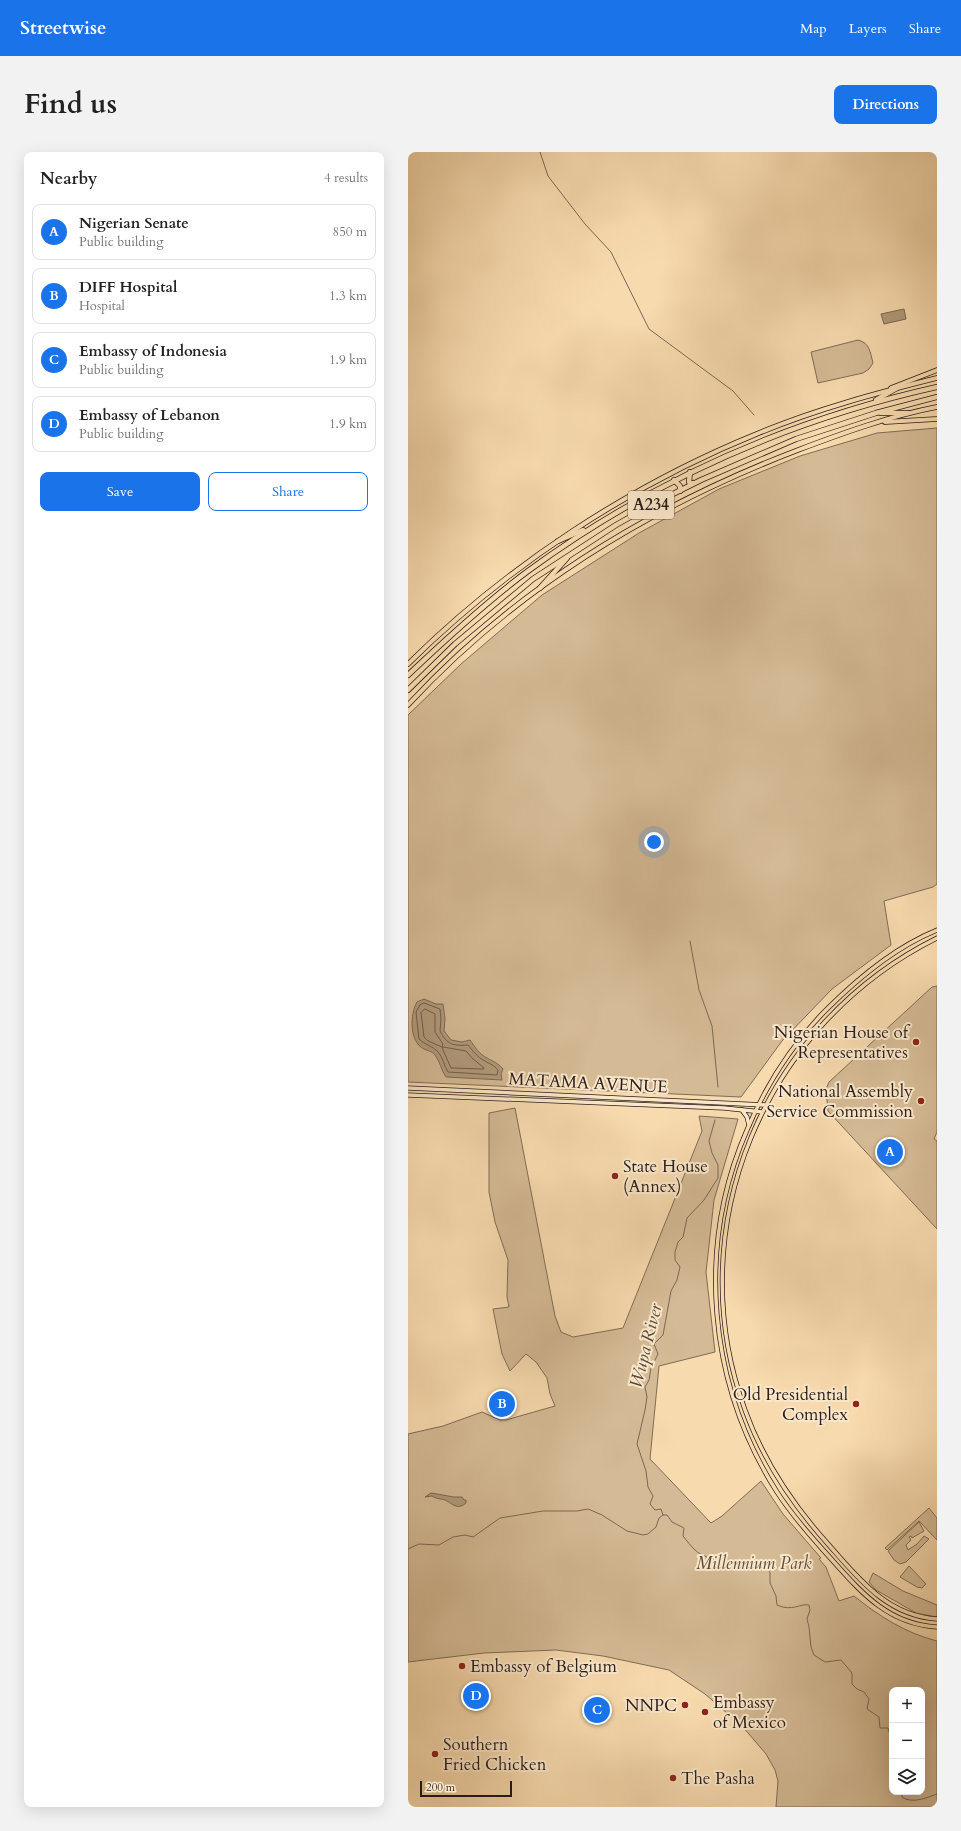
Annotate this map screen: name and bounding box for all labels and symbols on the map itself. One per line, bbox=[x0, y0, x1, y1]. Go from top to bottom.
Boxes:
road number: A234 bbox=[628, 491, 674, 519]
your location bbox=[644, 832, 664, 852]
place label: Nigerian House of Representatives bbox=[774, 1021, 911, 1064]
marker: Nigerian House of Representatives bbox=[911, 1037, 921, 1047]
street label: MATAMA AVENUE bbox=[508, 1067, 668, 1099]
place label: National Assembly Service Commission bbox=[766, 1080, 913, 1123]
marker: National Assembly Service Commission bbox=[916, 1096, 926, 1106]
pin: A bbox=[877, 1137, 903, 1167]
place label: State House (Annex) bbox=[623, 1155, 708, 1198]
marker: State House (Annex) bbox=[610, 1171, 620, 1181]
water label: Wupa River bbox=[623, 1300, 669, 1391]
place label: Old Presidential Complex bbox=[733, 1383, 849, 1426]
pin: B bbox=[489, 1389, 515, 1419]
marker: Old Presidential Complex bbox=[851, 1399, 861, 1409]
park label: Millennium Park bbox=[696, 1552, 812, 1575]
place label: Embassy of Belgium bbox=[470, 1655, 617, 1678]
marker: Embassy of Belgium bbox=[457, 1661, 467, 1671]
pin: D bbox=[463, 1681, 489, 1711]
place label: Embassy of Mexico bbox=[713, 1691, 786, 1734]
place label: NNPC bbox=[625, 1694, 677, 1717]
pin: C bbox=[584, 1695, 610, 1725]
marker: NNPC bbox=[680, 1700, 690, 1710]
marker: Embassy of Mexico bbox=[700, 1707, 710, 1717]
place label: Southern Fried Chicken bbox=[443, 1733, 547, 1776]
marker: Southern Fried Chicken bbox=[430, 1749, 440, 1759]
place label: The Pasha bbox=[681, 1767, 755, 1790]
marker: The Pasha bbox=[668, 1773, 678, 1783]
scale bar bbox=[420, 1779, 512, 1798]

